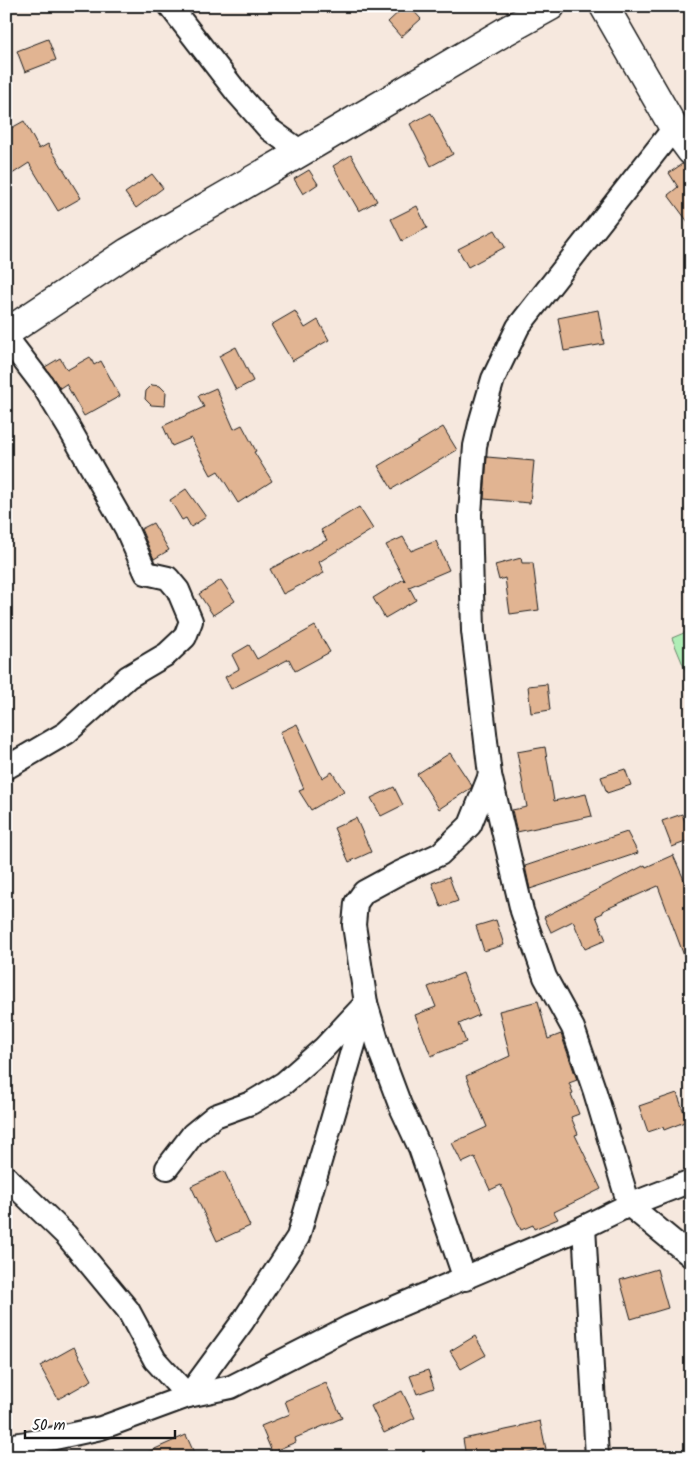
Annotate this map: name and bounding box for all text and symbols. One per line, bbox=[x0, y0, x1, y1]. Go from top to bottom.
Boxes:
scale bar bbox=[25, 1408, 175, 1440]
text: 50 m bbox=[32, 1414, 66, 1438]

